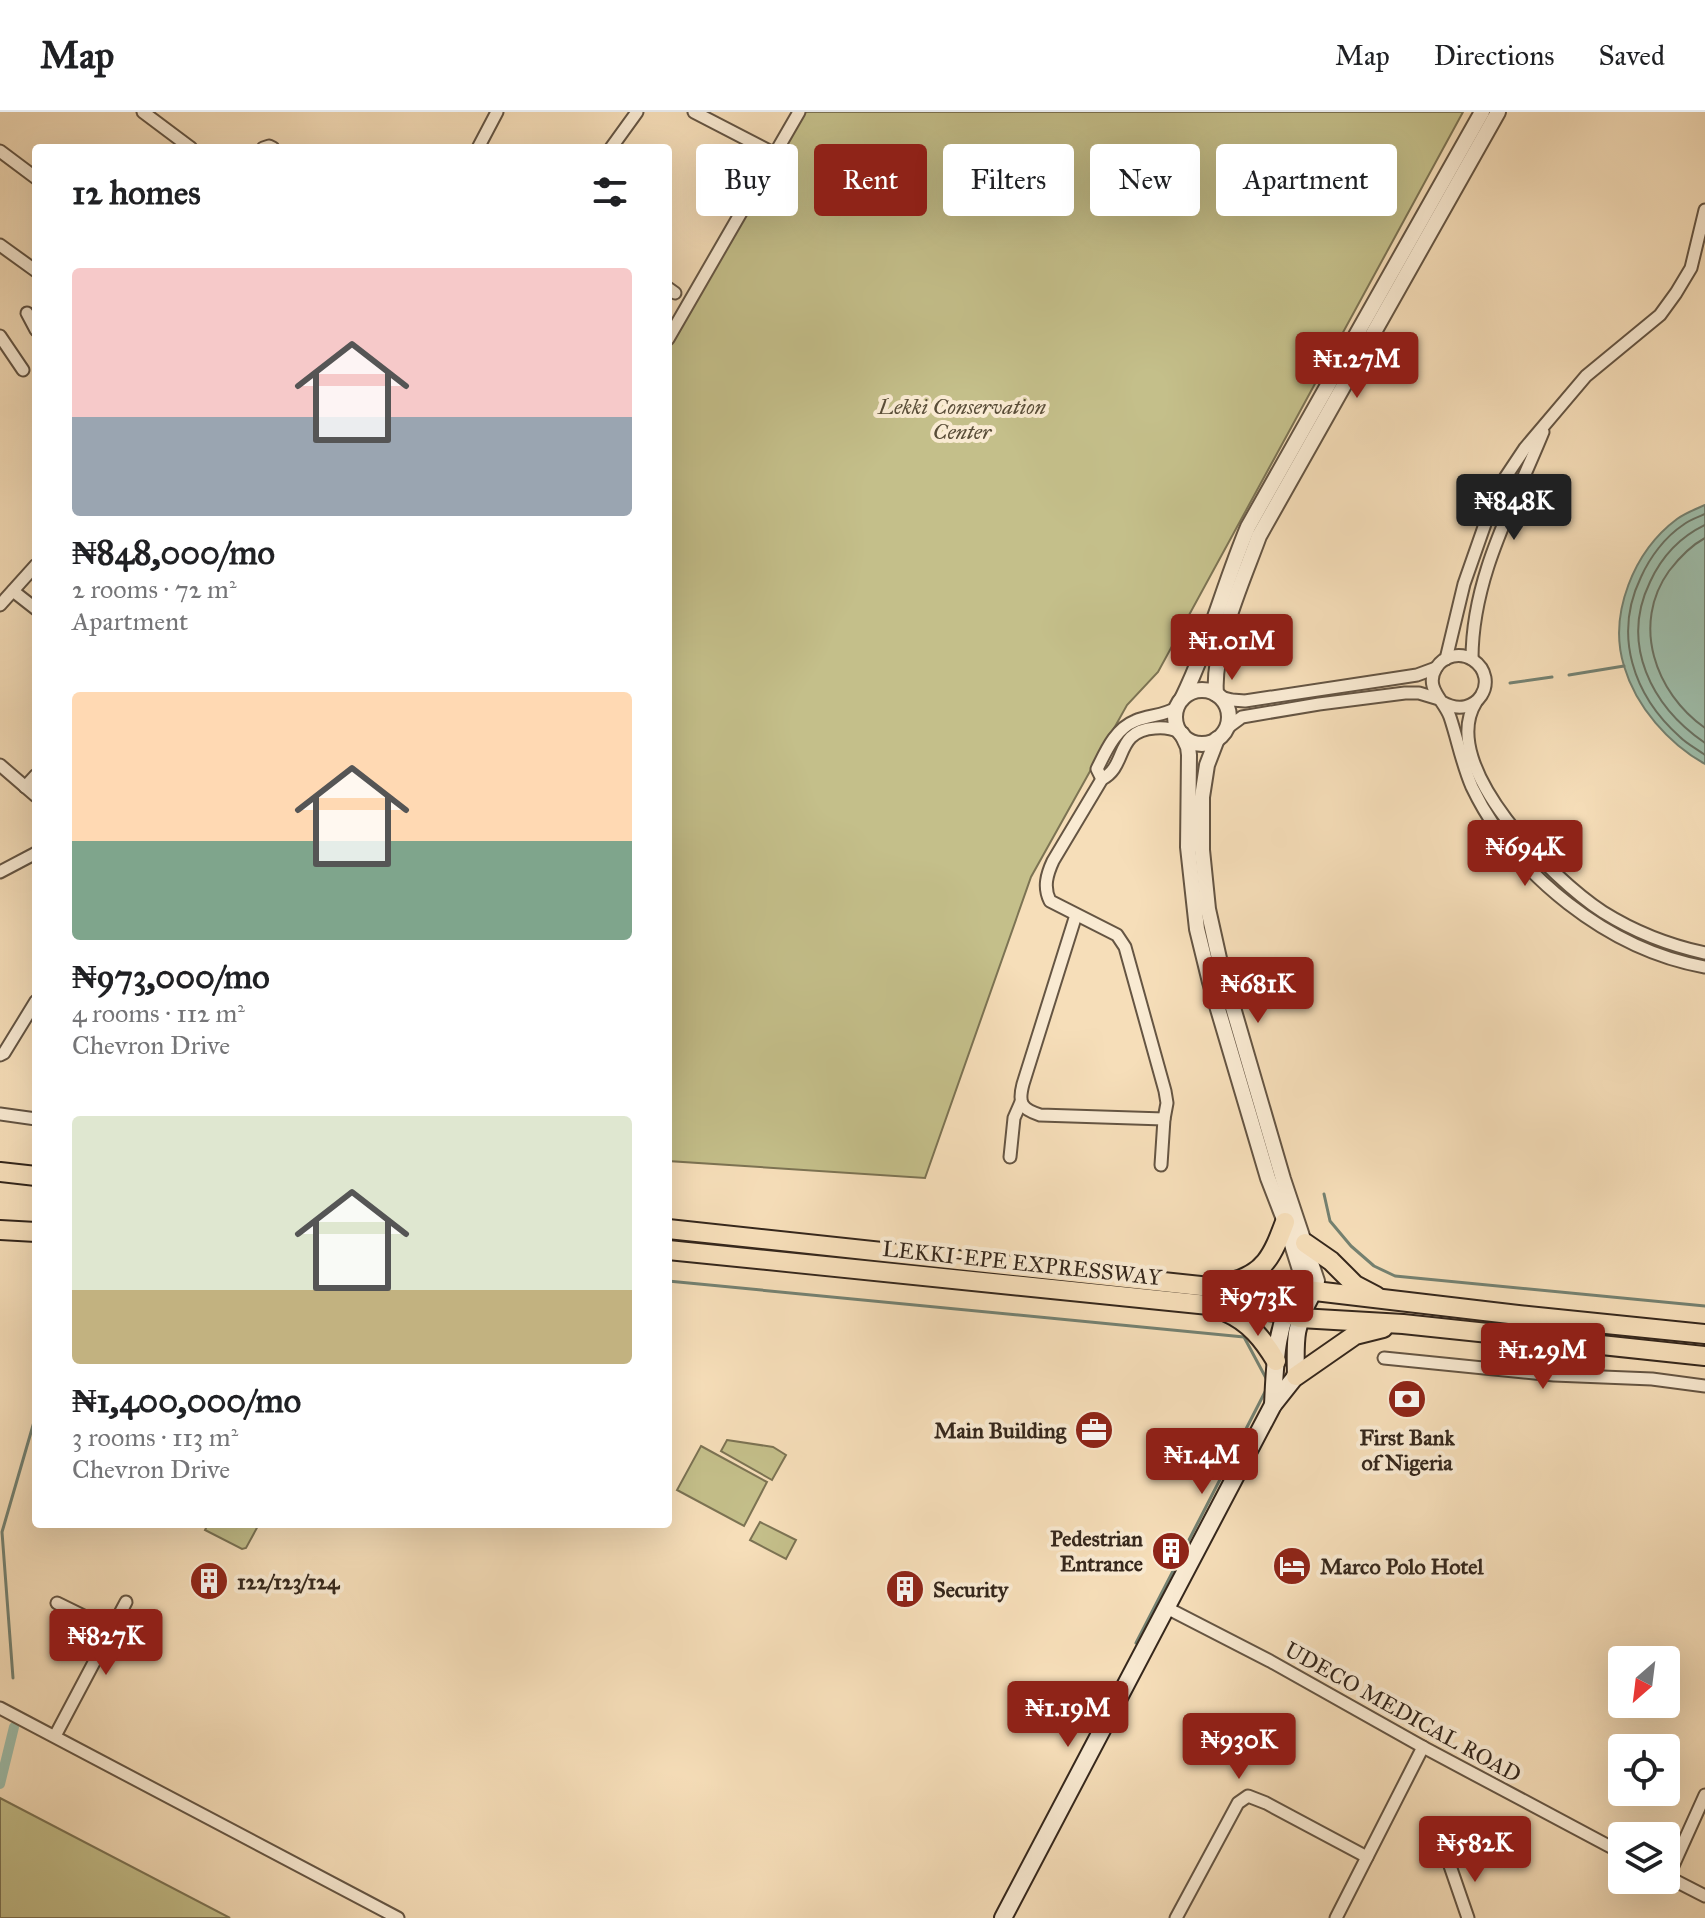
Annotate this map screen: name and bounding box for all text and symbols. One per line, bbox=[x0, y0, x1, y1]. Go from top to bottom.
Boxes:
text: Map bbox=[40, 32, 114, 78]
text: Map bbox=[1335, 38, 1390, 73]
text: Directions bbox=[1434, 38, 1555, 73]
text: Saved bbox=[1599, 38, 1665, 73]
chip: Buy bbox=[696, 144, 798, 216]
chip: Rent bbox=[814, 144, 927, 216]
chip: Filters bbox=[943, 144, 1074, 216]
chip: New bbox=[1090, 144, 1200, 216]
chip: Apartment bbox=[1216, 144, 1397, 216]
icon: filters bbox=[588, 170, 632, 214]
text: 12 homes bbox=[72, 172, 201, 213]
icon: home bbox=[280, 320, 424, 464]
pin: ₦1.27M bbox=[1292, 332, 1422, 400]
text: ₦1.27M bbox=[1313, 342, 1401, 374]
park label: Lekki Conservation Center bbox=[877, 393, 1046, 445]
pin: ₦848K bbox=[1458, 474, 1570, 542]
text: ₦848K bbox=[1474, 484, 1554, 516]
text: ₦848,000/mo bbox=[72, 532, 275, 573]
text: 2 rooms · 72 m² bbox=[72, 573, 236, 605]
text: Apartment bbox=[72, 605, 188, 637]
pin: ₦1.01M bbox=[1167, 614, 1297, 682]
text: ₦1.01M bbox=[1189, 624, 1275, 656]
icon: home bbox=[280, 744, 424, 888]
pin: ₦694K bbox=[1469, 820, 1581, 888]
text: ₦694K bbox=[1485, 830, 1565, 862]
text: ₦973,000/mo bbox=[72, 956, 270, 997]
pin: ₦681K bbox=[1202, 957, 1314, 1025]
text: ₦681K bbox=[1221, 967, 1295, 999]
text: 4 rooms · 112 m² bbox=[72, 997, 245, 1029]
text: Chevron Drive bbox=[72, 1029, 230, 1061]
icon: home bbox=[280, 1168, 424, 1312]
street label: LEKKI-EPE EXPRESSWAY bbox=[881, 1235, 1164, 1291]
pin: ₦973K bbox=[1202, 1270, 1314, 1338]
text: ₦973K bbox=[1220, 1280, 1296, 1312]
pin: ₦1.29M bbox=[1478, 1323, 1608, 1391]
text: ₦1.29M bbox=[1499, 1333, 1587, 1365]
bank icon: First Bank of Nigeria bbox=[1386, 1378, 1428, 1420]
text: ₦1,400,000/mo bbox=[72, 1380, 301, 1421]
office icon: Main Building bbox=[1073, 1409, 1115, 1451]
place label: Main Building bbox=[934, 1417, 1067, 1444]
text: 3 rooms · 113 m² bbox=[72, 1421, 238, 1453]
place label: First Bank of Nigeria bbox=[1359, 1424, 1455, 1476]
pin: ₦1.4M bbox=[1146, 1428, 1258, 1496]
text: ₦1.4M bbox=[1164, 1438, 1240, 1470]
text: Chevron Drive bbox=[72, 1453, 230, 1485]
place label: Pedestrian Entrance bbox=[1050, 1525, 1143, 1577]
building icon: Pedestrian Entrance bbox=[1150, 1530, 1192, 1572]
hotel icon: Marco Polo Hotel bbox=[1271, 1545, 1313, 1587]
place label: Marco Polo Hotel bbox=[1320, 1553, 1484, 1580]
building icon: 122/123/124 bbox=[188, 1560, 230, 1602]
place label: 122/123/124 bbox=[237, 1568, 341, 1595]
building icon: Security bbox=[884, 1568, 926, 1610]
place label: Security bbox=[933, 1576, 1010, 1603]
pin: ₦827K bbox=[50, 1609, 162, 1677]
text: ₦827K bbox=[67, 1619, 145, 1651]
street label: UDECO MEDICAL ROAD bbox=[1280, 1636, 1526, 1788]
north arrow bbox=[1608, 1646, 1680, 1718]
map controls bbox=[1608, 1646, 1680, 1894]
pin: ₦1.19M bbox=[1003, 1681, 1133, 1749]
text: ₦1.19M bbox=[1025, 1691, 1111, 1723]
pin: ₦930K bbox=[1183, 1713, 1295, 1781]
text: ₦930K bbox=[1201, 1723, 1277, 1755]
button: locate bbox=[1608, 1734, 1680, 1806]
pin: ₦582K bbox=[1419, 1816, 1531, 1884]
button: layers bbox=[1608, 1822, 1680, 1894]
text: ₦582K bbox=[1437, 1826, 1513, 1858]

